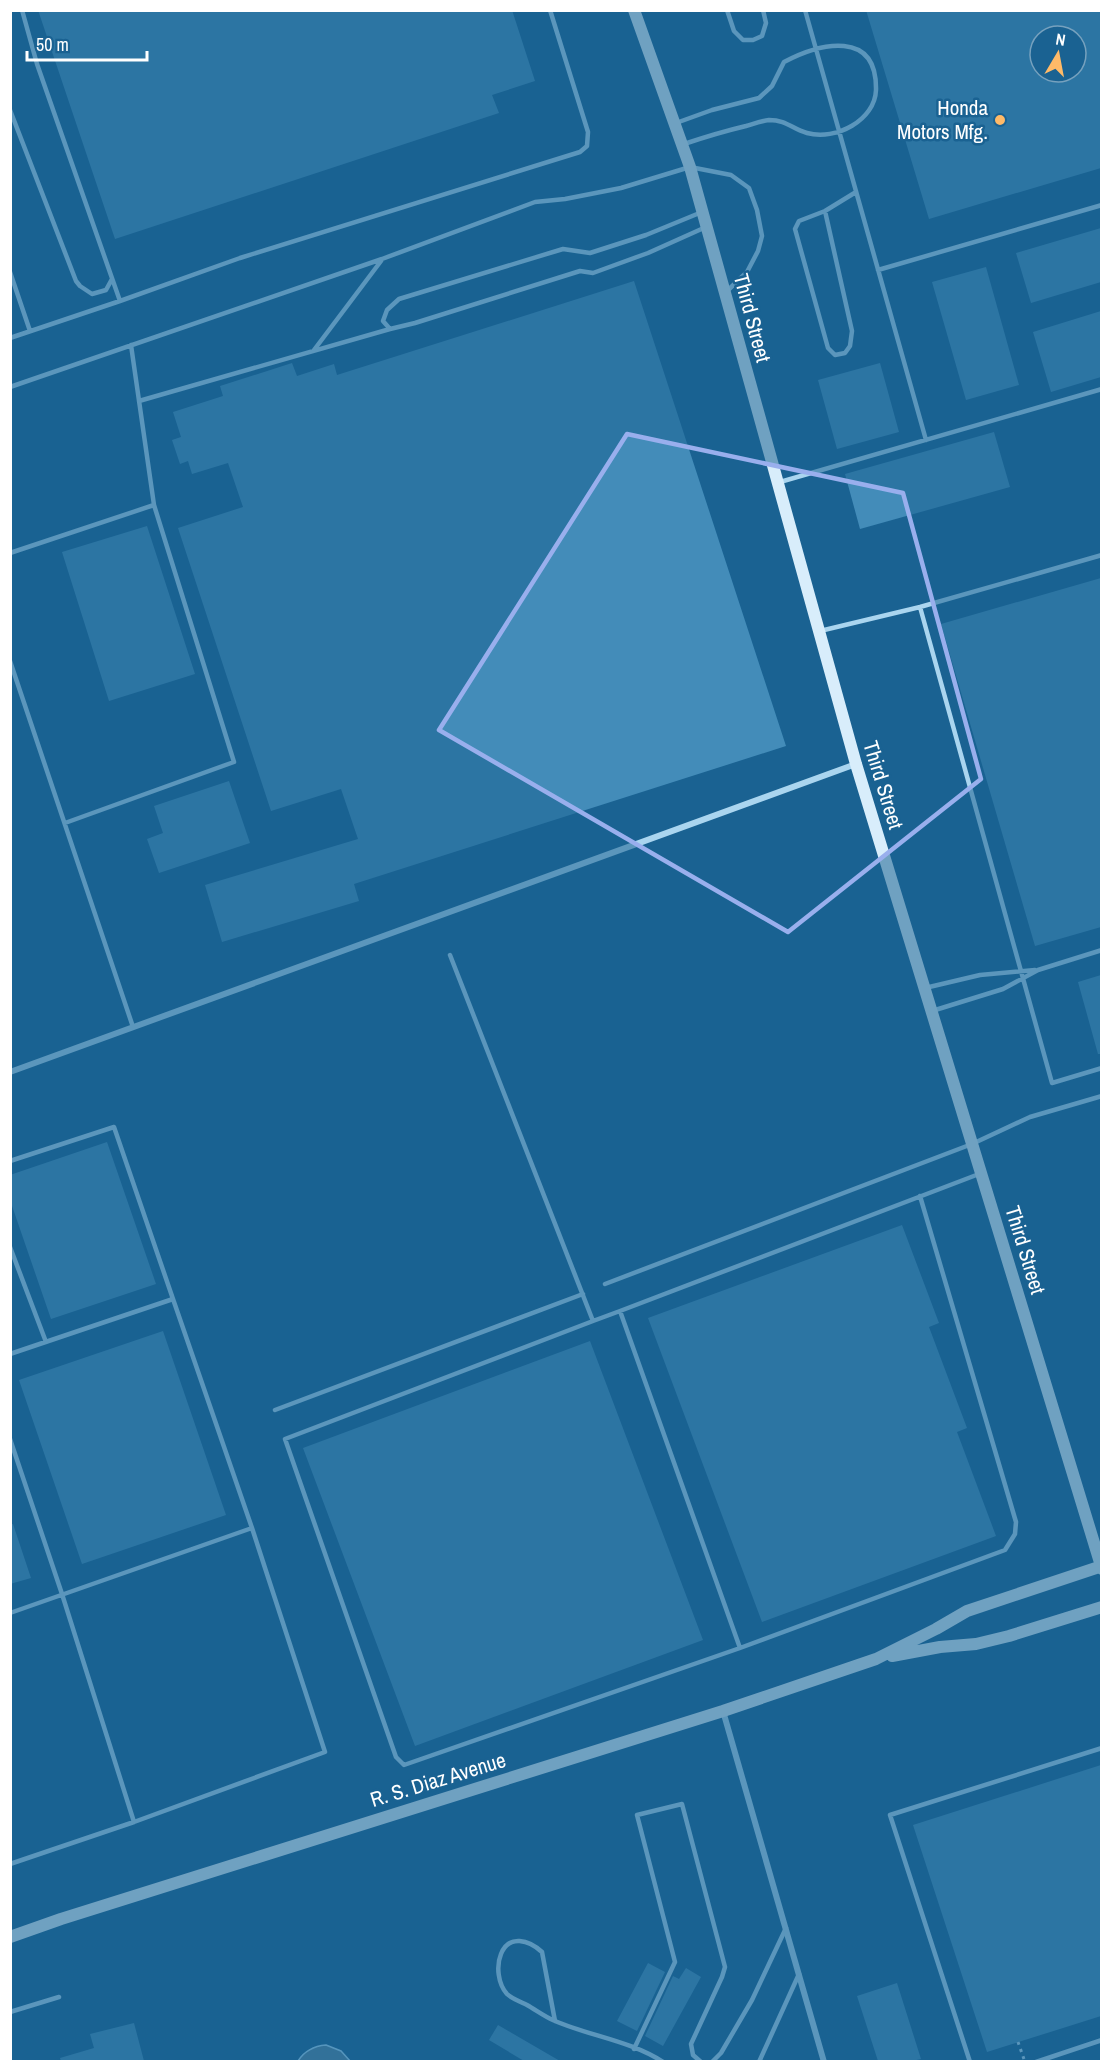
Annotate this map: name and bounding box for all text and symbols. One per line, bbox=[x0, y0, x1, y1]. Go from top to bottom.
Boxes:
scale bar bbox=[27, 24, 147, 62]
north arrow bbox=[1028, 24, 1088, 84]
text: N bbox=[1054, 28, 1067, 51]
text: 50 m bbox=[36, 32, 69, 57]
place label: Honda Motors Mfg. bbox=[897, 93, 988, 146]
marker: Honda Motors Mfg. bbox=[993, 113, 1007, 127]
street label: Third Street bbox=[727, 270, 778, 366]
street label: Third Street bbox=[856, 737, 911, 833]
street label: Third Street bbox=[998, 1202, 1053, 1298]
street label: R. S. Diaz Avenue bbox=[366, 1745, 509, 1814]

